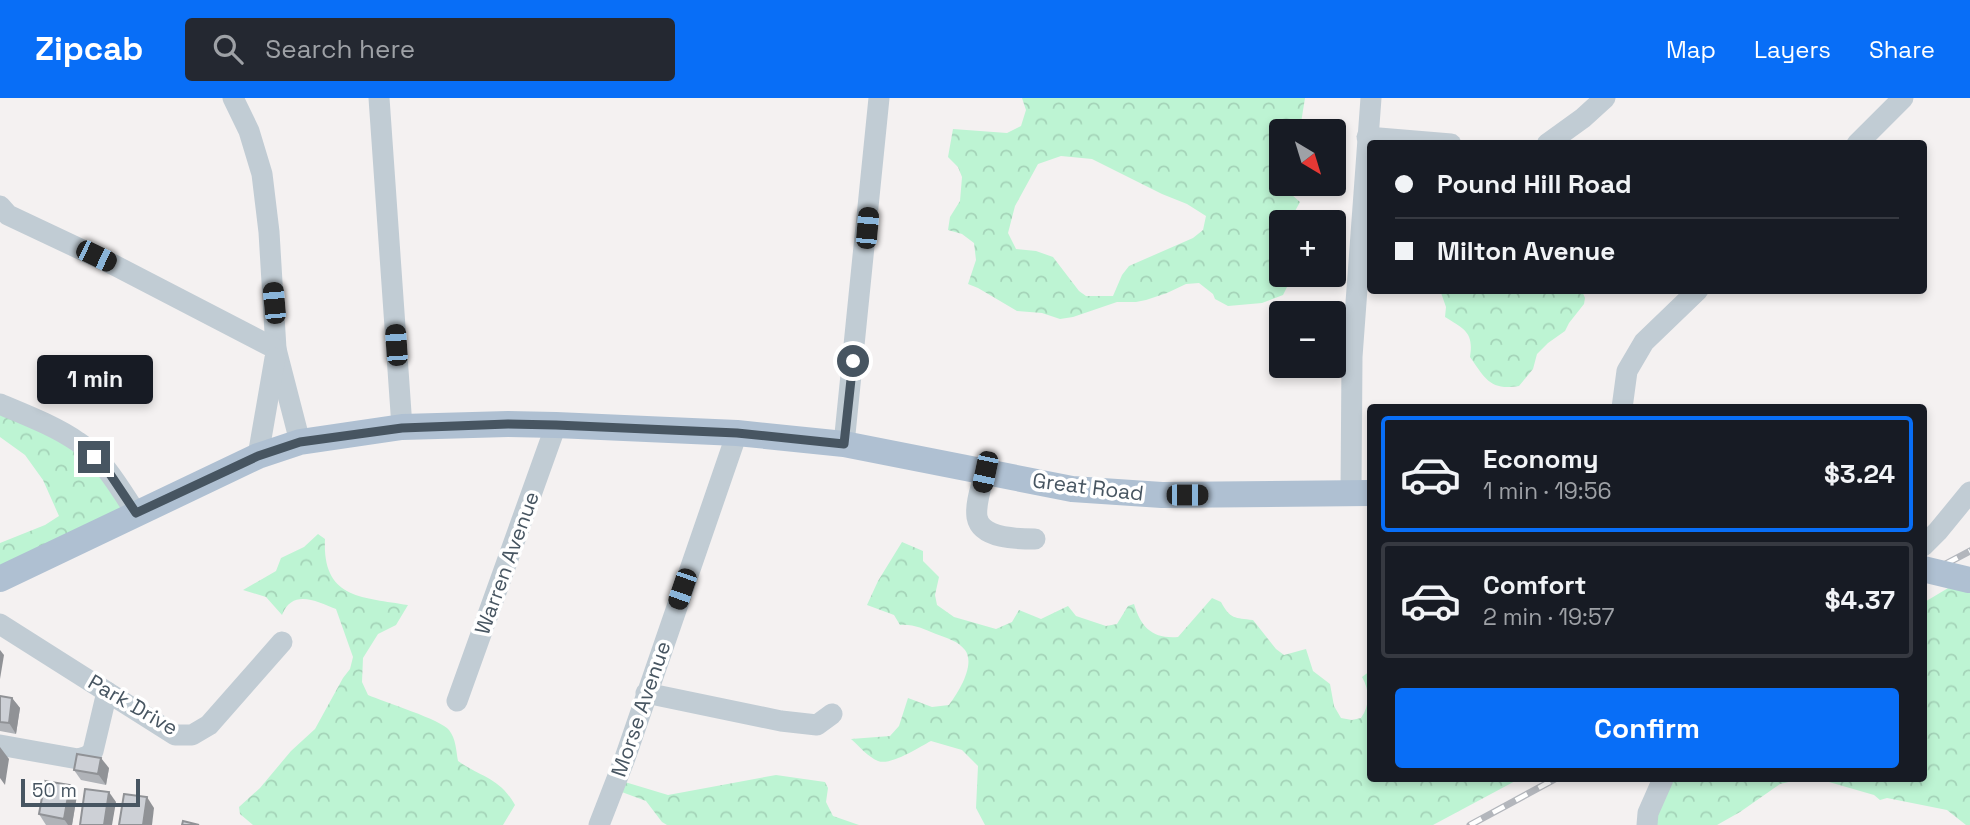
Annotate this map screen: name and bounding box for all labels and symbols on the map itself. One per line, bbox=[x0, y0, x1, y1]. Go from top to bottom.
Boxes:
north arrow bbox=[1269, 119, 1346, 196]
car bbox=[855, 206, 880, 250]
car bbox=[73, 237, 120, 275]
car bbox=[262, 281, 287, 325]
car bbox=[385, 323, 408, 367]
route start bbox=[837, 345, 869, 377]
callout: 1 min bbox=[36, 356, 152, 404]
route end bbox=[78, 441, 110, 473]
car bbox=[971, 449, 1000, 495]
street label: Great Road bbox=[1031, 466, 1145, 507]
car bbox=[1167, 485, 1209, 506]
street label: Warren Avenue bbox=[468, 488, 545, 638]
car bbox=[666, 566, 699, 612]
street label: Morse Avenue bbox=[605, 637, 676, 780]
street label: Park Drive bbox=[83, 668, 183, 741]
scale bar bbox=[21, 776, 140, 808]

